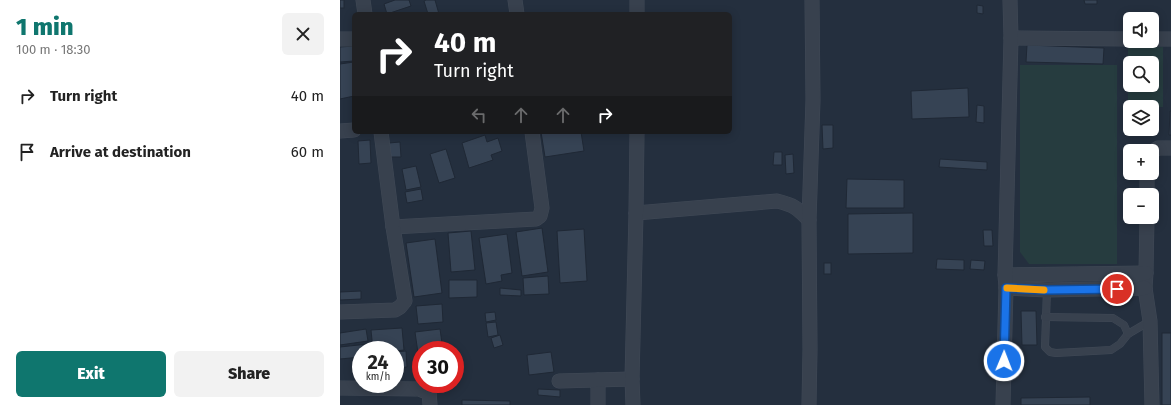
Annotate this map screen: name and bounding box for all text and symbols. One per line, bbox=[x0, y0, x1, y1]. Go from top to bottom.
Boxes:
map controls bbox=[1123, 12, 1159, 224]
button: sound bbox=[1123, 12, 1159, 48]
text: 1 min bbox=[16, 13, 74, 41]
button: close bbox=[282, 13, 324, 55]
text: 40 m bbox=[434, 26, 497, 59]
icon: right bbox=[368, 28, 420, 80]
text: 100 m · 18:30 bbox=[16, 42, 91, 57]
button: search bbox=[1123, 56, 1159, 92]
text: Turn right bbox=[434, 60, 514, 82]
icon: right bbox=[16, 85, 38, 107]
text: Turn right bbox=[50, 87, 117, 105]
text: 40 m bbox=[291, 87, 324, 105]
button: layers bbox=[1123, 100, 1159, 136]
icon: left bbox=[468, 104, 490, 126]
icon: ahead bbox=[510, 104, 532, 126]
icon: ahead bbox=[552, 104, 574, 126]
icon: right bbox=[594, 104, 616, 126]
icon: arrive bbox=[16, 141, 38, 163]
text: Arrive at destination bbox=[50, 143, 191, 161]
text: 60 m bbox=[291, 143, 324, 161]
button: + bbox=[1123, 144, 1159, 180]
button: − bbox=[1123, 188, 1159, 224]
pin bbox=[1100, 272, 1134, 306]
icon: arrive bbox=[1106, 278, 1128, 300]
position arrow bbox=[983, 340, 1025, 382]
speed limit sign: 30 bbox=[412, 341, 464, 393]
text: 24 bbox=[367, 350, 389, 374]
button: Exit bbox=[16, 351, 166, 397]
button: Share bbox=[174, 351, 324, 397]
text: km/h bbox=[366, 371, 390, 383]

